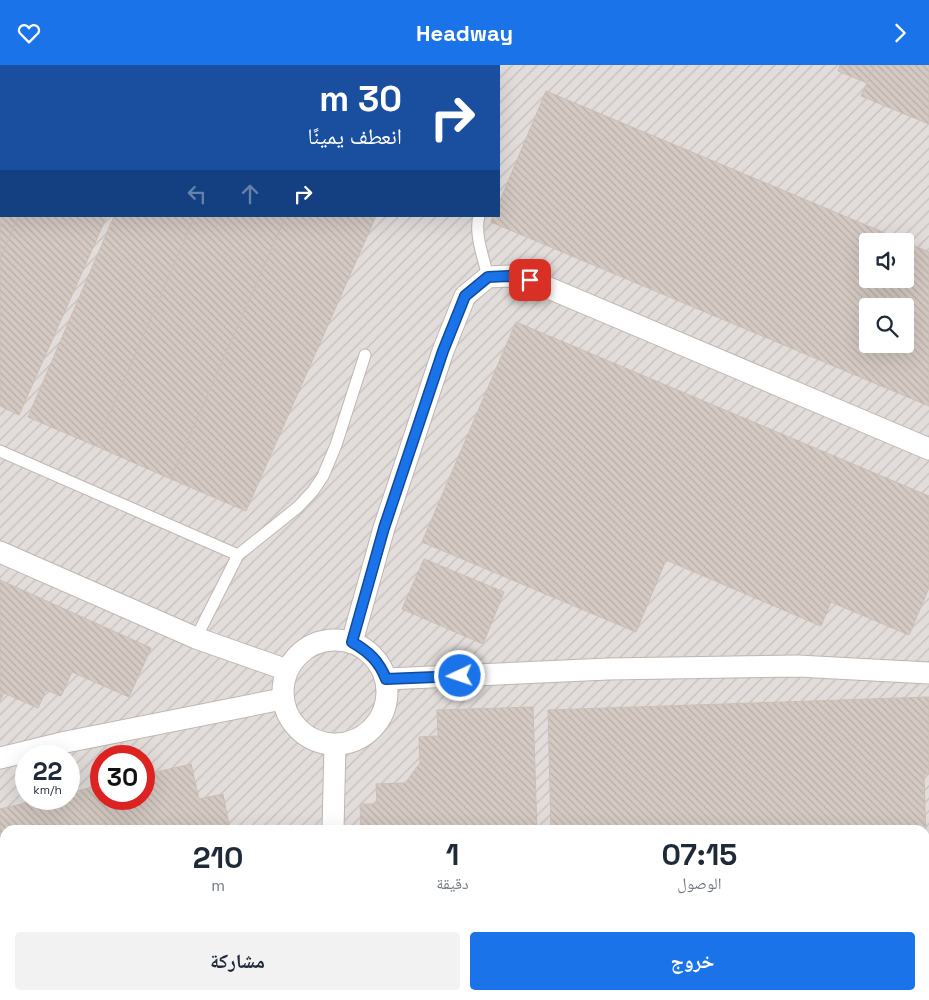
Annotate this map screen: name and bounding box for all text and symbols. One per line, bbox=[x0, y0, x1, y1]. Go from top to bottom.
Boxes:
icon: heart bbox=[15, 19, 43, 47]
text: Headway bbox=[416, 19, 513, 47]
icon: forward bbox=[886, 19, 914, 47]
text: 30 m bbox=[319, 77, 402, 121]
icon: right bbox=[420, 85, 485, 150]
text: انعطف يمينًا bbox=[308, 122, 402, 150]
icon: left bbox=[183, 180, 211, 208]
icon: ahead bbox=[236, 180, 264, 208]
icon: right bbox=[289, 180, 317, 208]
map controls bbox=[859, 233, 914, 353]
button: sound bbox=[859, 233, 914, 288]
pin bbox=[509, 259, 551, 301]
icon: arrive bbox=[516, 266, 544, 294]
button: search bbox=[859, 298, 914, 353]
position arrow bbox=[433, 649, 485, 701]
speed limit sign: 30 bbox=[90, 745, 155, 810]
text: 22 bbox=[33, 755, 62, 787]
text: km/h bbox=[33, 782, 62, 798]
text: 1 bbox=[446, 835, 459, 874]
text: 07:15 bbox=[661, 835, 737, 874]
text: 210 bbox=[193, 838, 244, 877]
text: دقيقة bbox=[436, 873, 469, 894]
text: الوصول bbox=[677, 873, 722, 894]
text: m bbox=[211, 875, 225, 896]
button: مشاركة bbox=[15, 932, 460, 990]
button: خروج bbox=[470, 932, 915, 990]

